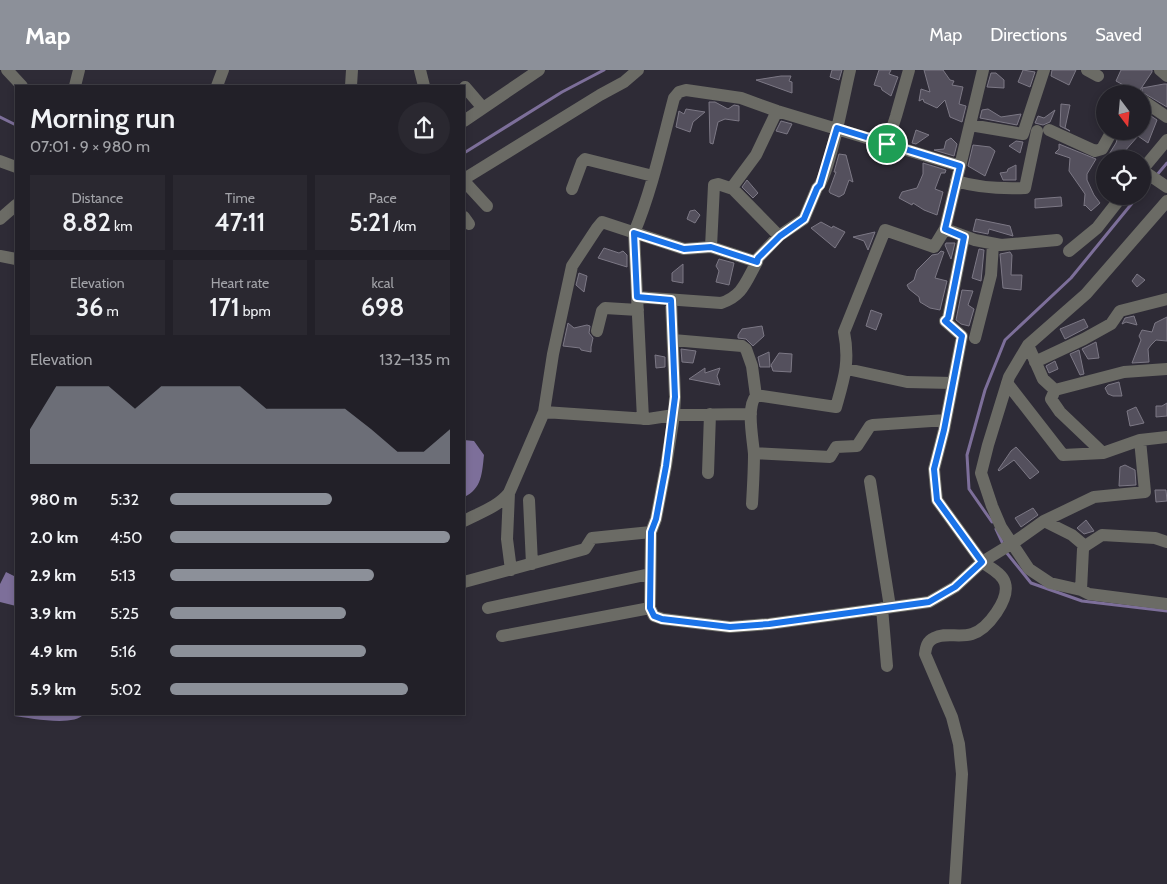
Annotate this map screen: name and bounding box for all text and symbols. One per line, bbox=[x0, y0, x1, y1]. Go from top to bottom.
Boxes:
text: Map bbox=[25, 21, 71, 50]
text: Map bbox=[929, 24, 962, 46]
text: Directions bbox=[990, 24, 1067, 46]
text: Saved bbox=[1095, 24, 1142, 46]
north arrow bbox=[1096, 85, 1151, 140]
map controls bbox=[1096, 85, 1151, 205]
text: Morning run bbox=[30, 101, 175, 135]
button: share bbox=[398, 102, 450, 154]
pin bbox=[866, 123, 908, 165]
icon: arrive bbox=[873, 130, 901, 158]
text: 07:01 · 9 × 980 m bbox=[30, 137, 150, 156]
button: locate bbox=[1096, 150, 1151, 205]
text: Distance bbox=[72, 189, 123, 207]
text: Time bbox=[225, 189, 255, 207]
text: Pace bbox=[369, 189, 397, 207]
text: 8.82 bbox=[62, 207, 111, 237]
text: 47:11 bbox=[215, 207, 265, 237]
text: 5:21 bbox=[349, 207, 390, 237]
text: km bbox=[111, 217, 133, 235]
text: /km bbox=[390, 217, 416, 235]
text: Elevation bbox=[70, 274, 125, 292]
text: Heart rate bbox=[211, 274, 269, 292]
text: kcal bbox=[371, 274, 394, 292]
text: 36 bbox=[76, 292, 103, 322]
text: 171 bbox=[209, 292, 240, 322]
text: 698 bbox=[361, 292, 404, 322]
text: m bbox=[103, 302, 119, 320]
text: bpm bbox=[240, 302, 271, 320]
text: Elevation bbox=[30, 350, 93, 369]
text: 132–135 m bbox=[379, 350, 450, 369]
text: 980 m bbox=[30, 490, 77, 509]
text: 5:32 bbox=[110, 490, 139, 509]
text: 2.0 km bbox=[30, 528, 78, 547]
text: 4:50 bbox=[110, 528, 142, 547]
text: 2.9 km bbox=[30, 566, 76, 585]
text: 5:13 bbox=[110, 566, 136, 585]
text: 3.9 km bbox=[30, 604, 76, 623]
text: 5:25 bbox=[110, 604, 139, 623]
text: 4.9 km bbox=[30, 642, 78, 661]
text: 5:16 bbox=[110, 642, 136, 661]
text: 5.9 km bbox=[30, 680, 76, 699]
text: 5:02 bbox=[110, 680, 142, 699]

